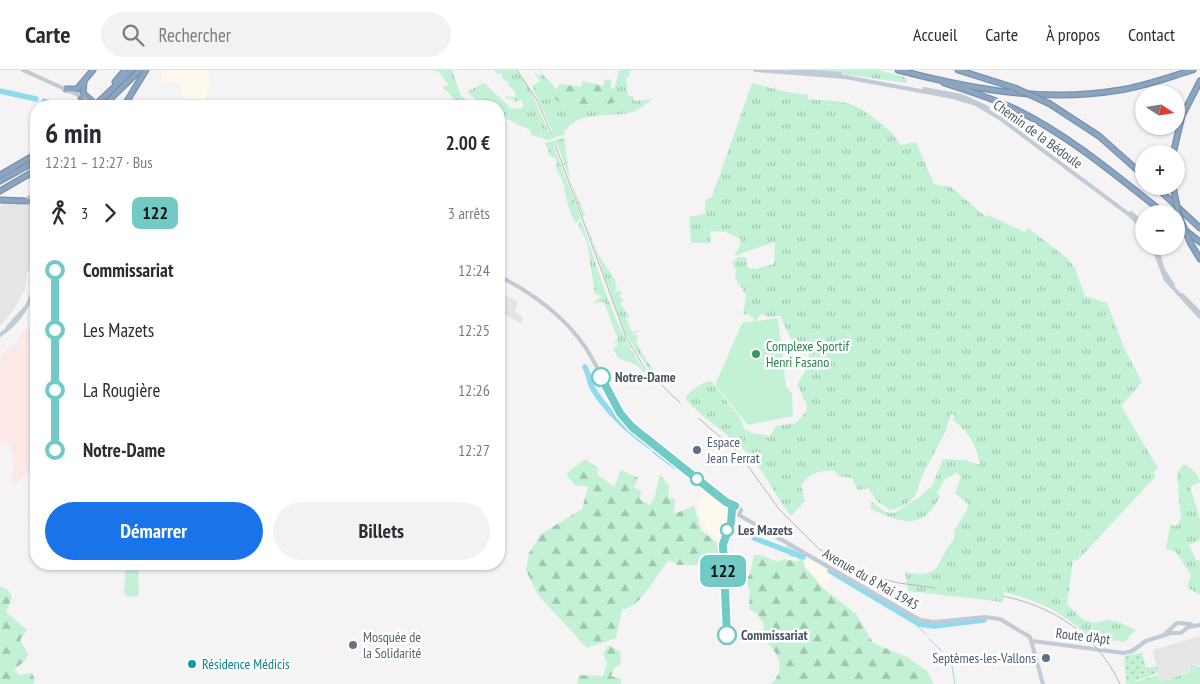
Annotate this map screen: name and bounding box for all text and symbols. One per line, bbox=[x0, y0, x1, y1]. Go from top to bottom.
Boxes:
search box bbox=[101, 12, 451, 57]
text: Carte bbox=[25, 19, 71, 50]
icon: search bbox=[119, 21, 147, 49]
text: Rechercher bbox=[159, 23, 231, 47]
text: Accueil bbox=[913, 23, 957, 46]
text: Carte bbox=[985, 23, 1018, 46]
text: À propos bbox=[1046, 23, 1100, 46]
text: Contact bbox=[1128, 23, 1175, 46]
north arrow bbox=[1135, 85, 1185, 135]
map controls bbox=[1135, 85, 1185, 255]
street label: Chemin de la Bédoule bbox=[990, 96, 1086, 173]
text: 6 min bbox=[45, 114, 102, 151]
text: 2.00 € bbox=[446, 131, 490, 155]
button: + bbox=[1135, 145, 1185, 195]
text: 12:21 – 12:27 · Bus bbox=[45, 152, 153, 172]
icon: walk bbox=[45, 199, 73, 227]
icon: forward bbox=[96, 199, 124, 227]
text: 122 bbox=[142, 201, 168, 224]
text: 3 bbox=[81, 203, 88, 223]
text: 3 arrêts bbox=[448, 203, 490, 223]
button: − bbox=[1135, 205, 1185, 255]
text: Commissariat bbox=[83, 258, 173, 282]
text: 12:24 bbox=[458, 260, 490, 280]
text: Les Mazets bbox=[83, 318, 154, 342]
text: 12:25 bbox=[458, 320, 490, 340]
place label: Complexe Sportif Henri Fasano bbox=[766, 337, 850, 371]
marker: Complexe Sportif Henri Fasano bbox=[750, 348, 762, 360]
marker: Notre-Dame bbox=[591, 367, 611, 387]
place label: Notre-Dame bbox=[615, 368, 676, 386]
text: La Rougière bbox=[83, 378, 160, 402]
text: 12:26 bbox=[458, 380, 490, 400]
place label: Espace Jean Ferrat bbox=[706, 433, 760, 467]
text: Notre-Dame bbox=[83, 438, 165, 462]
text: 12:27 bbox=[458, 440, 490, 460]
marker: Espace Jean Ferrat bbox=[691, 444, 703, 456]
unlabelled marker bbox=[690, 472, 704, 486]
button: Démarrer bbox=[45, 502, 263, 560]
button: Billets bbox=[273, 502, 490, 560]
place label: Les Mazets bbox=[738, 521, 793, 539]
marker: Les Mazets bbox=[720, 523, 734, 537]
street label: Avenue du 8 Mai 1945 bbox=[820, 544, 922, 614]
line badge: 122 bbox=[694, 555, 752, 587]
text: 122 bbox=[710, 559, 736, 582]
street label: Route d'Apt bbox=[1055, 624, 1111, 648]
marker: Commissariat bbox=[717, 625, 737, 645]
place label: Commissariat bbox=[741, 626, 808, 644]
place label: Mosquée de la Solidarité bbox=[363, 628, 421, 662]
marker: Mosquée de la Solidarité bbox=[347, 639, 359, 651]
place label: Septèmes-les-Vallons bbox=[932, 649, 1036, 667]
marker: Septèmes-les-Vallons bbox=[1040, 652, 1052, 664]
place label: Résidence Médicis bbox=[202, 655, 290, 673]
marker: Résidence Médicis bbox=[186, 658, 198, 670]

